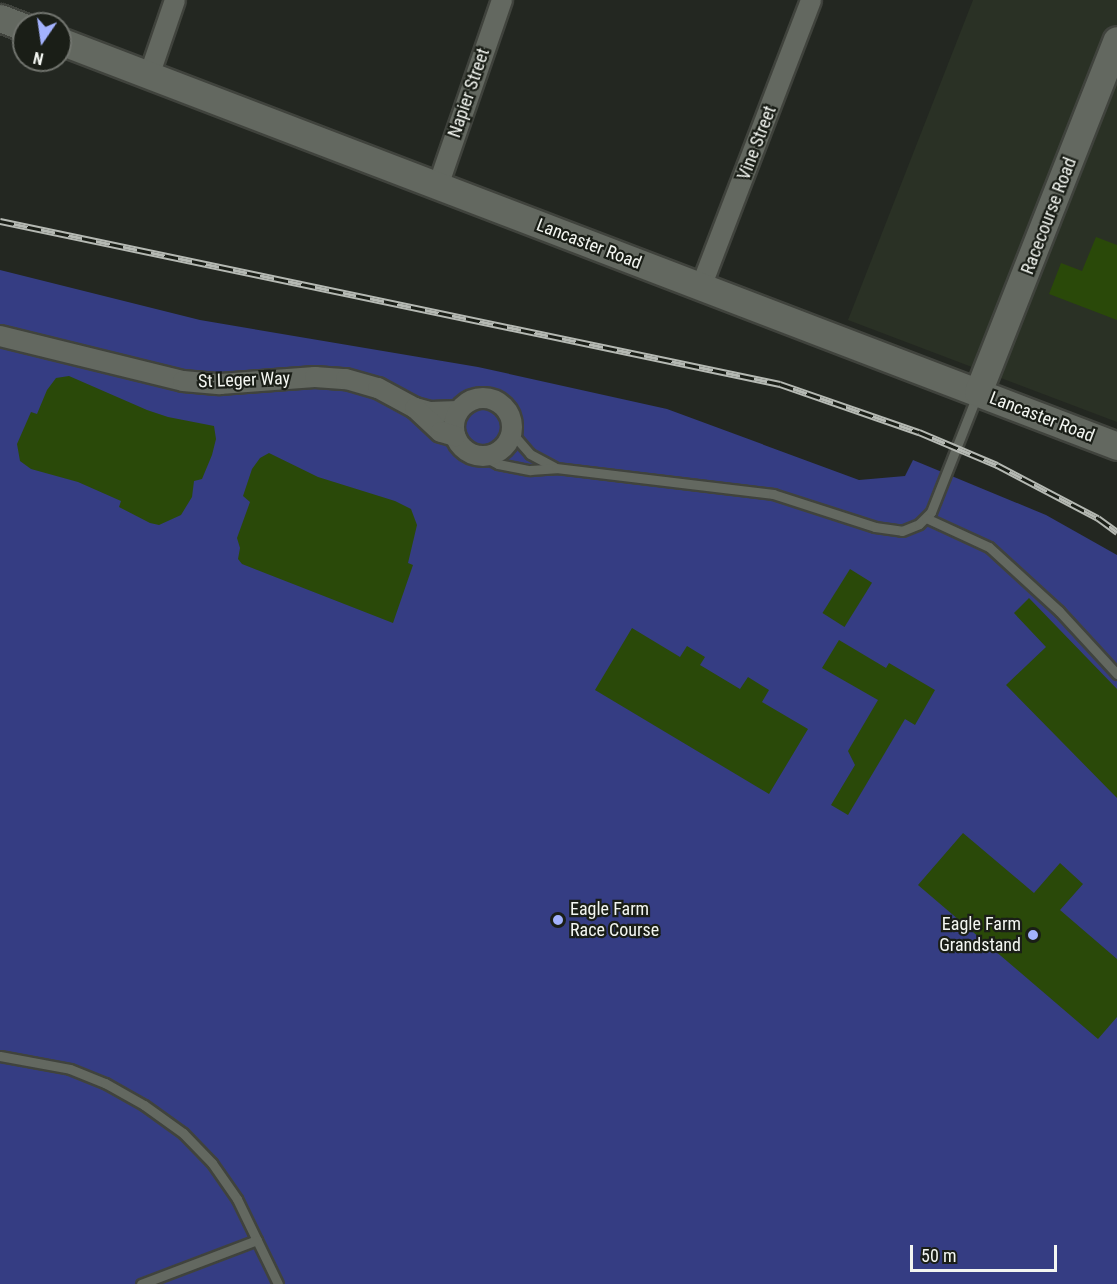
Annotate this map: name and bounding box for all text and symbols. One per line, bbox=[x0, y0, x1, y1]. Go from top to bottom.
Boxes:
north arrow bbox=[12, 12, 72, 72]
street label: Napier Street bbox=[444, 46, 494, 140]
text: N bbox=[31, 48, 45, 68]
street label: Vine Street bbox=[733, 103, 781, 183]
street label: Racecourse Road bbox=[1017, 155, 1081, 277]
street label: Lancaster Road bbox=[534, 214, 644, 274]
street label: St Leger Way bbox=[198, 368, 290, 392]
street label: Lancaster Road bbox=[987, 387, 1097, 447]
place label: Eagle Farm Race Course bbox=[570, 899, 659, 942]
marker: Eagle Farm Race Course bbox=[551, 913, 565, 927]
place label: Eagle Farm Grandstand bbox=[939, 914, 1021, 956]
marker: Eagle Farm Grandstand bbox=[1026, 928, 1040, 942]
scale bar bbox=[913, 1233, 1060, 1271]
text: 50 m bbox=[921, 1245, 956, 1266]

